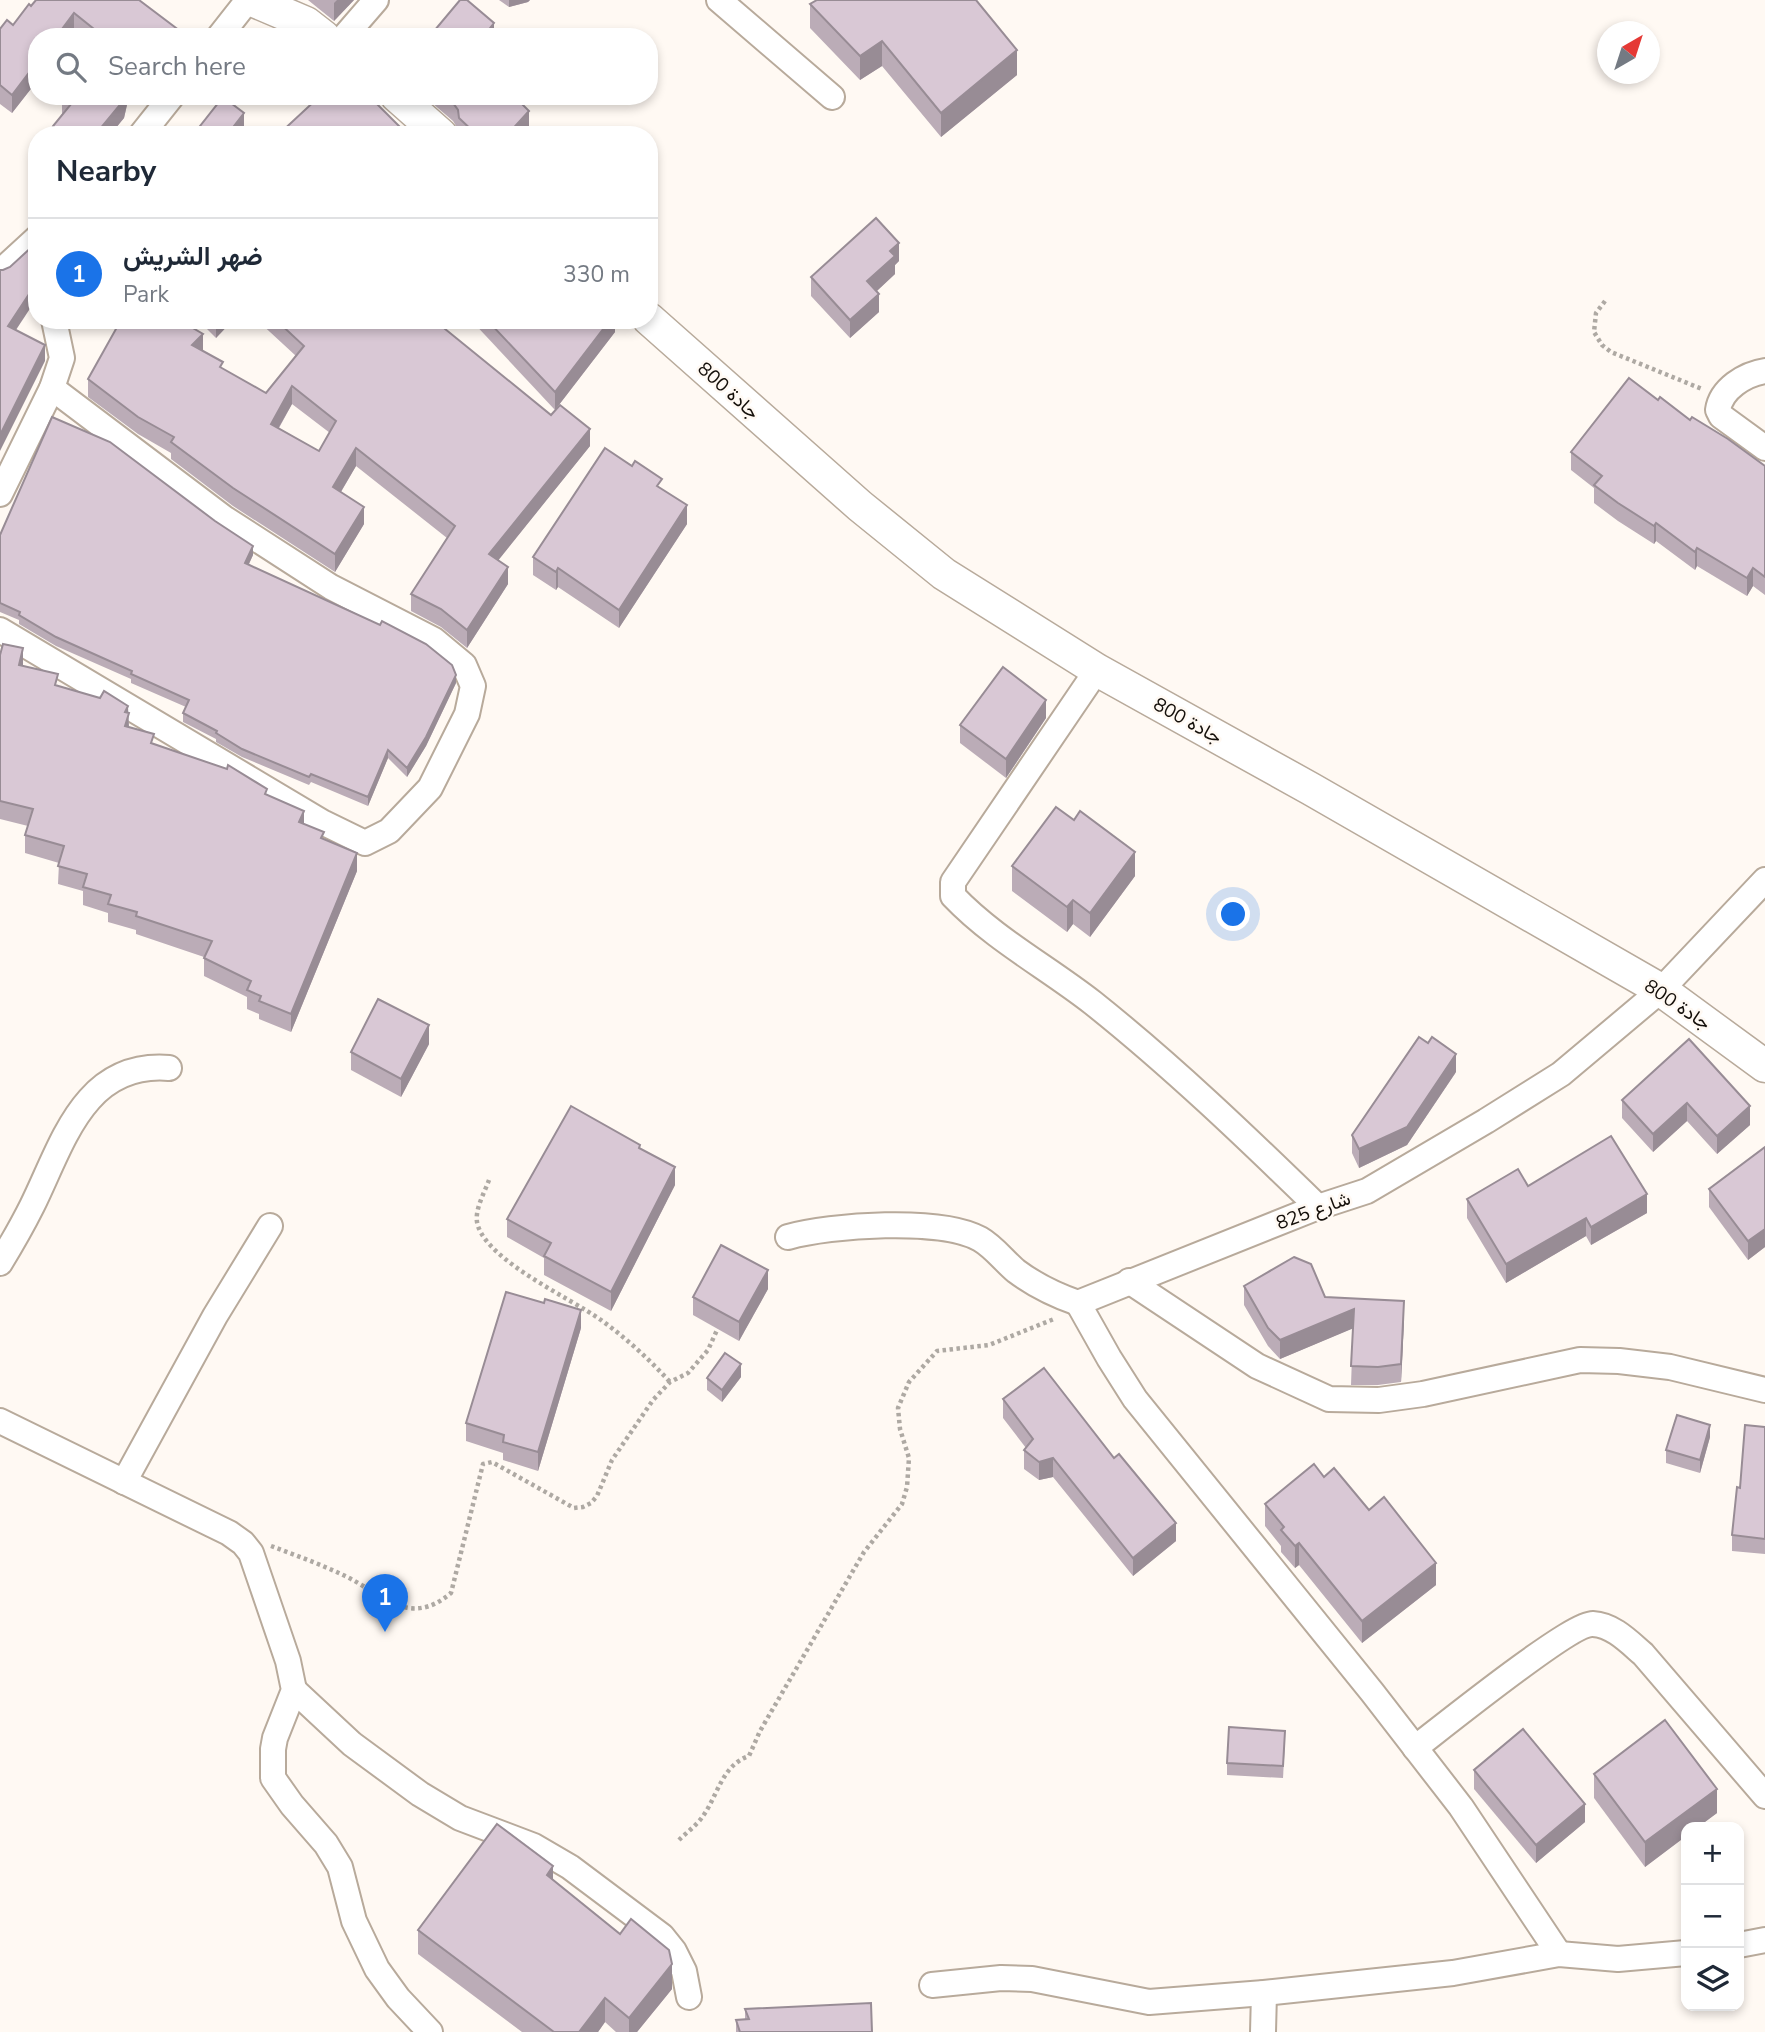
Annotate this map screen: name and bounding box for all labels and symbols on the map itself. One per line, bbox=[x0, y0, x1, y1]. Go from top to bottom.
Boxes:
north arrow bbox=[1597, 21, 1660, 84]
street label: جادة 800 bbox=[692, 356, 765, 425]
street label: جادة 800 bbox=[1149, 691, 1226, 750]
your location bbox=[1216, 897, 1250, 931]
street label: جادة 800 bbox=[1639, 973, 1716, 1037]
street label: شارع 825 bbox=[1273, 1186, 1354, 1236]
pin: 1 bbox=[362, 1574, 408, 1632]

